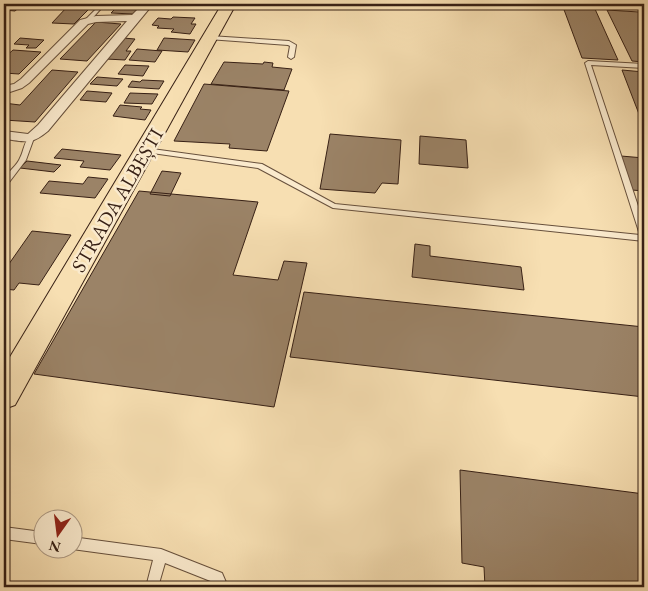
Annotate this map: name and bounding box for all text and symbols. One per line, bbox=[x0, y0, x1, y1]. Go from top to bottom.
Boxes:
street label: STRADA ALBEȘTI bbox=[65, 123, 169, 277]
north arrow bbox=[32, 508, 82, 558]
text: N bbox=[47, 536, 63, 557]

